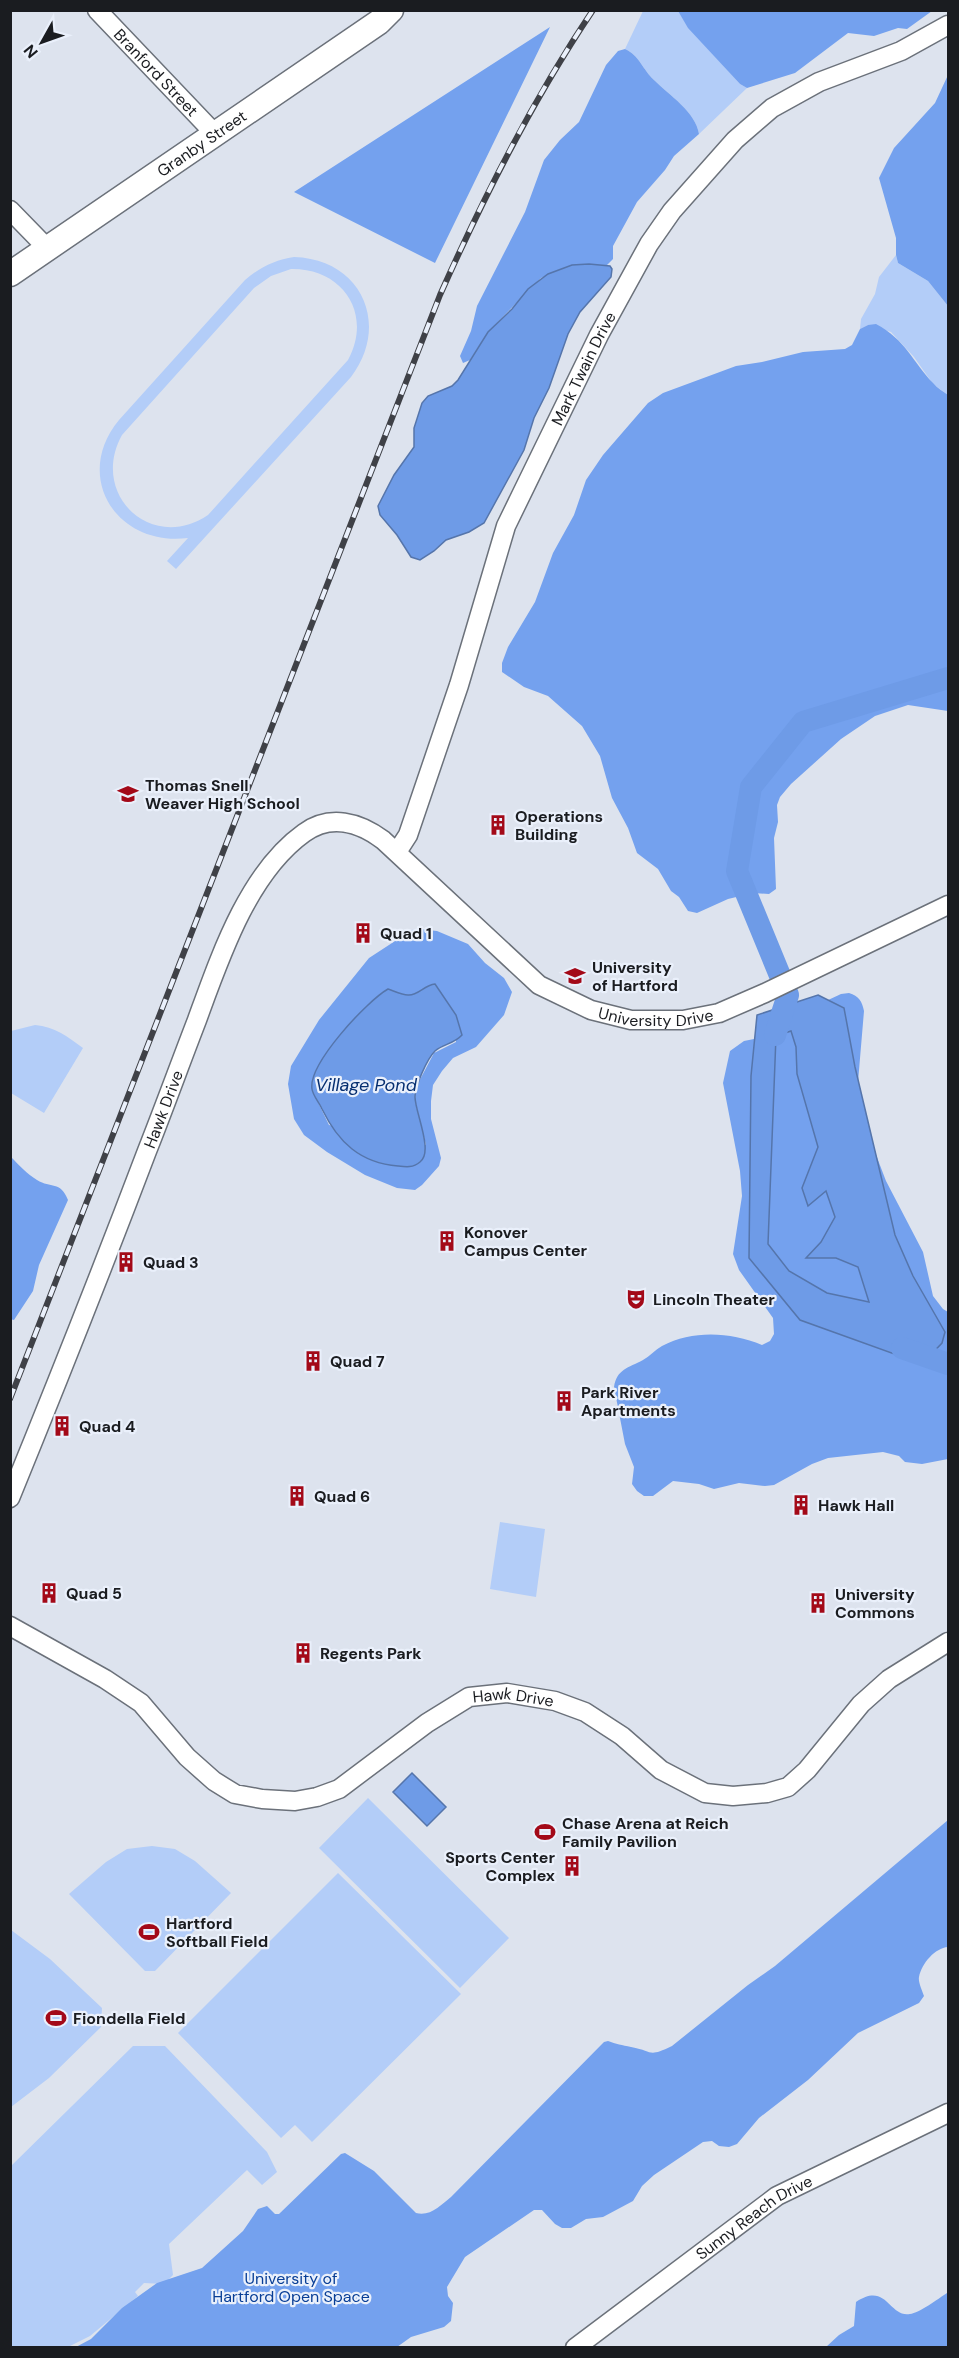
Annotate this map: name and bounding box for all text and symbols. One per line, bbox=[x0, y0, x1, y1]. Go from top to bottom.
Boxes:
north arrow bbox=[12, 12, 72, 72]
street label: Branford Street bbox=[110, 24, 203, 121]
text: N bbox=[19, 40, 43, 63]
street label: Granby Street bbox=[153, 105, 250, 181]
street label: Mark Twain Drive bbox=[546, 308, 620, 429]
place label: Thomas Snell Weaver High School bbox=[145, 775, 300, 814]
school or university icon: Thomas Snell Weaver High School bbox=[116, 782, 140, 806]
place label: Operations Building bbox=[515, 806, 603, 845]
building icon: Operations Building bbox=[486, 813, 510, 837]
building icon: Quad 1 bbox=[351, 921, 375, 945]
place label: Quad 1 bbox=[380, 923, 432, 944]
place label: University of Hartford bbox=[592, 957, 678, 996]
school or university icon: University of Hartford bbox=[563, 964, 587, 988]
street label: University Drive bbox=[596, 1002, 715, 1031]
street label: Hawk Drive bbox=[139, 1067, 188, 1151]
water label: Village Pond bbox=[315, 1073, 418, 1097]
place label: Konover Campus Center bbox=[464, 1222, 588, 1261]
building icon: Konover Campus Center bbox=[435, 1229, 459, 1253]
building icon: Quad 3 bbox=[114, 1250, 138, 1274]
place label: Quad 3 bbox=[143, 1252, 199, 1273]
theatre icon: Lincoln Theater bbox=[624, 1287, 648, 1311]
place label: Lincoln Theater bbox=[653, 1289, 775, 1310]
building icon: Quad 7 bbox=[301, 1349, 325, 1373]
place label: Quad 7 bbox=[330, 1351, 385, 1372]
place label: Park River Apartments bbox=[581, 1382, 676, 1421]
building icon: Park River Apartments bbox=[552, 1389, 576, 1413]
building icon: Quad 4 bbox=[50, 1414, 74, 1438]
place label: Quad 4 bbox=[79, 1416, 135, 1437]
building icon: Quad 6 bbox=[285, 1484, 309, 1508]
place label: Quad 6 bbox=[314, 1486, 370, 1507]
building icon: Hawk Hall bbox=[789, 1493, 813, 1517]
place label: Hawk Hall bbox=[818, 1495, 894, 1516]
building icon: Quad 5 bbox=[37, 1581, 61, 1605]
place label: Quad 5 bbox=[66, 1583, 122, 1604]
place label: University Commons bbox=[835, 1584, 915, 1623]
building icon: University Commons bbox=[806, 1591, 830, 1615]
building icon: Regents Park bbox=[291, 1641, 315, 1665]
place label: Regents Park bbox=[320, 1643, 422, 1664]
street label: Hawk Drive bbox=[471, 1682, 555, 1711]
place label: Chase Arena at Reich Family Pavilion bbox=[562, 1813, 729, 1852]
sports icon: Chase Arena at Reich Family Pavilion bbox=[533, 1820, 557, 1844]
place label: Sports Center Complex bbox=[445, 1847, 555, 1886]
building icon: Sports Center Complex bbox=[560, 1854, 584, 1878]
place label: Hartford Softball Field bbox=[166, 1913, 268, 1952]
sports icon: Hartford Softball Field bbox=[137, 1920, 161, 1944]
sports icon: Fiondella Field bbox=[44, 2006, 68, 2030]
place label: Fiondella Field bbox=[73, 2008, 185, 2029]
street label: Sunny Reach Drive bbox=[691, 2170, 816, 2264]
park label: University of Hartford Open Space bbox=[212, 2268, 370, 2307]

